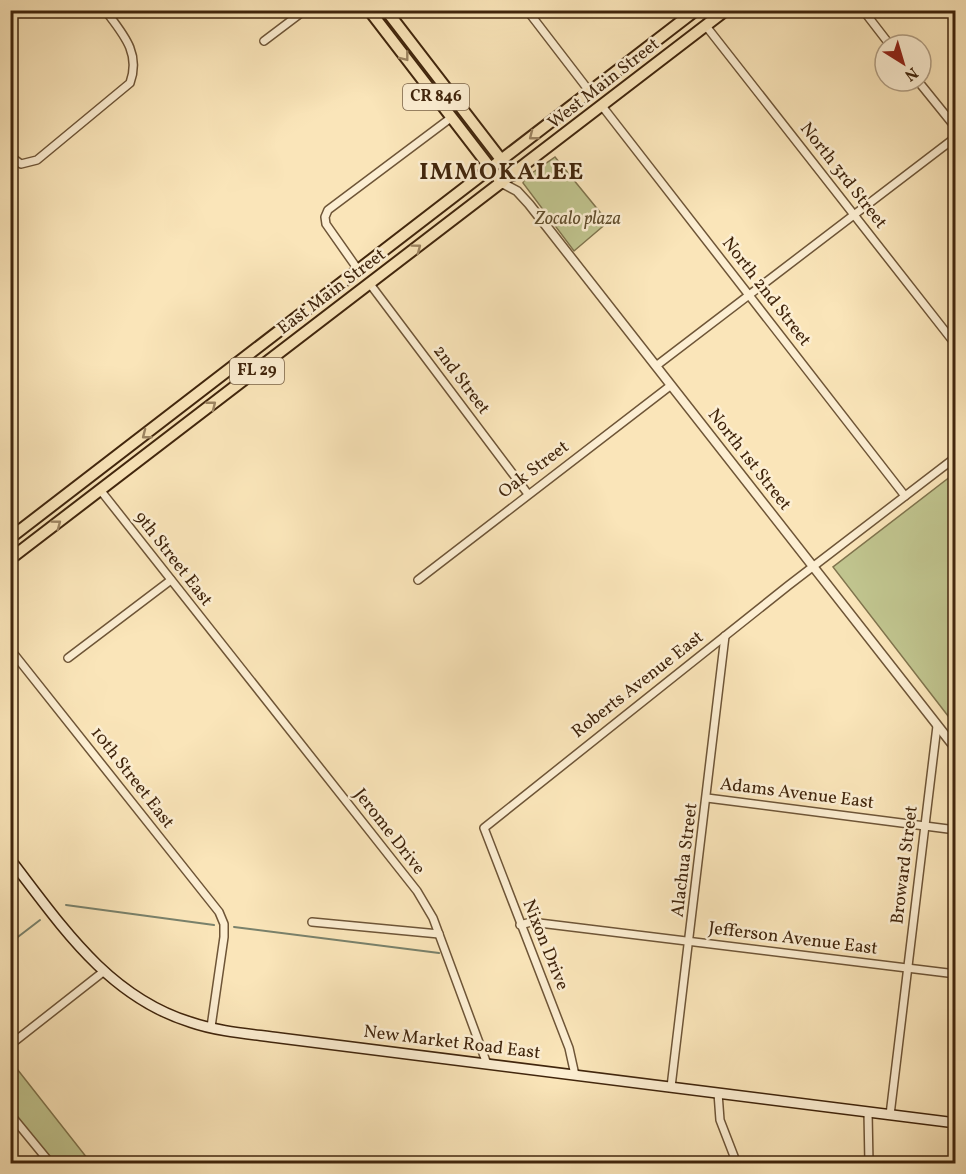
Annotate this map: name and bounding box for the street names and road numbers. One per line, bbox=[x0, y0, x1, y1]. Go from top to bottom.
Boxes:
street label: West Main Street bbox=[543, 32, 665, 136]
road number: CR 846 bbox=[403, 84, 469, 110]
street label: North 3rd Street bbox=[793, 118, 893, 234]
street label: North 2nd Street bbox=[715, 232, 817, 352]
street label: East Main Street bbox=[273, 243, 391, 341]
street label: 2nd Street bbox=[427, 340, 495, 420]
road number: FL 29 bbox=[230, 358, 284, 384]
street label: North 1st Street bbox=[701, 404, 797, 516]
street label: Oak Street bbox=[493, 435, 575, 505]
street label: 9th Street East bbox=[128, 506, 218, 612]
street label: Roberts Avenue East bbox=[567, 626, 709, 744]
street label: 10th Street East bbox=[84, 722, 180, 834]
street label: Adams Avenue East bbox=[719, 772, 875, 816]
street label: Jerome Drive bbox=[347, 783, 431, 881]
street label: Alachua Street bbox=[666, 801, 704, 919]
street label: Broward Street bbox=[885, 804, 925, 926]
street label: Nixon Drive bbox=[515, 896, 575, 994]
street label: Jefferson Avenue East bbox=[707, 916, 879, 962]
street label: New Market Road East bbox=[362, 1020, 542, 1066]

